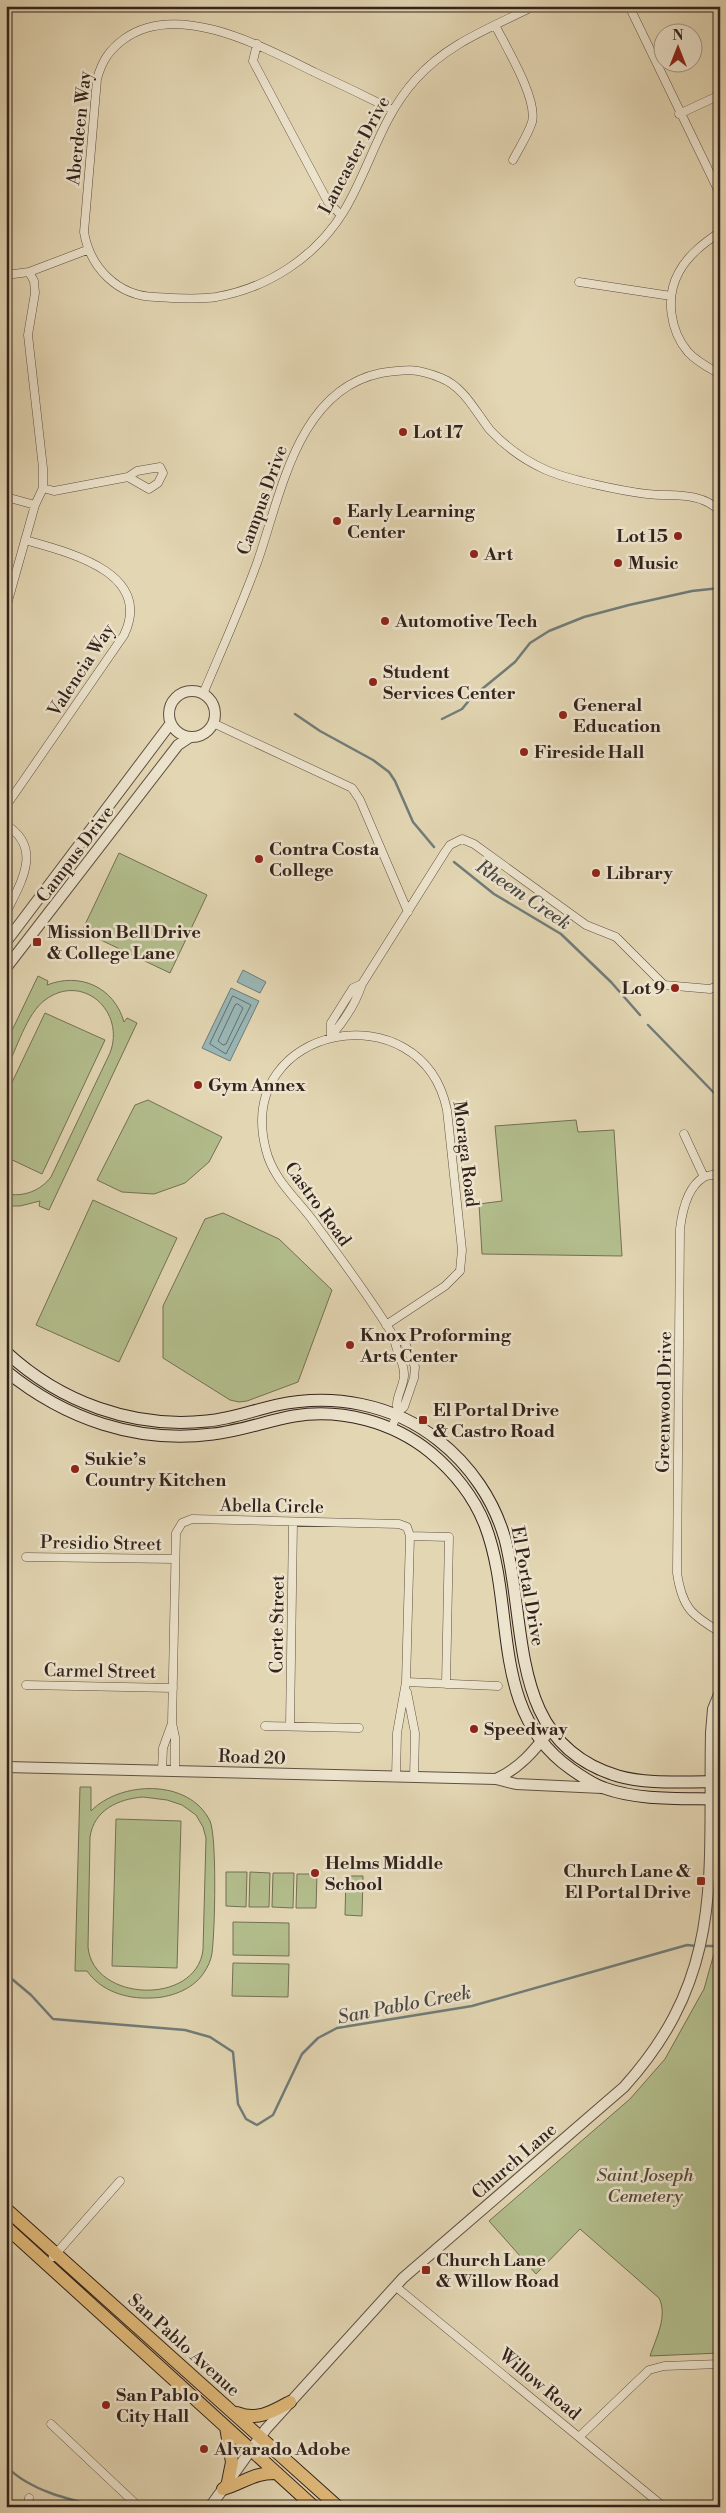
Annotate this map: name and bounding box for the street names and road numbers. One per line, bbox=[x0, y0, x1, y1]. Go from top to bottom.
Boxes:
street label: Aberdeen Way bbox=[62, 70, 97, 187]
street label: Lancaster Drive bbox=[314, 92, 395, 218]
street label: Campus Drive bbox=[232, 442, 293, 558]
street label: Valencia Way bbox=[42, 619, 120, 722]
street label: Campus Drive bbox=[32, 801, 119, 907]
street label: Moraga Road bbox=[448, 1100, 484, 1209]
street label: Castro Road bbox=[279, 1157, 356, 1252]
street label: Greenwood Drive bbox=[652, 1331, 677, 1473]
street label: Abella Circle bbox=[219, 1494, 324, 1519]
street label: El Portal Drive bbox=[506, 1524, 549, 1648]
street label: Presidio Street bbox=[40, 1531, 163, 1556]
street label: Corte Street bbox=[265, 1574, 290, 1674]
street label: Carmel Street bbox=[44, 1659, 157, 1684]
street label: Road 20 bbox=[218, 1745, 286, 1770]
street label: Church Lane bbox=[467, 2118, 562, 2205]
street label: San Pablo Avenue bbox=[123, 2289, 245, 2402]
street label: Willow Road bbox=[493, 2343, 586, 2426]

